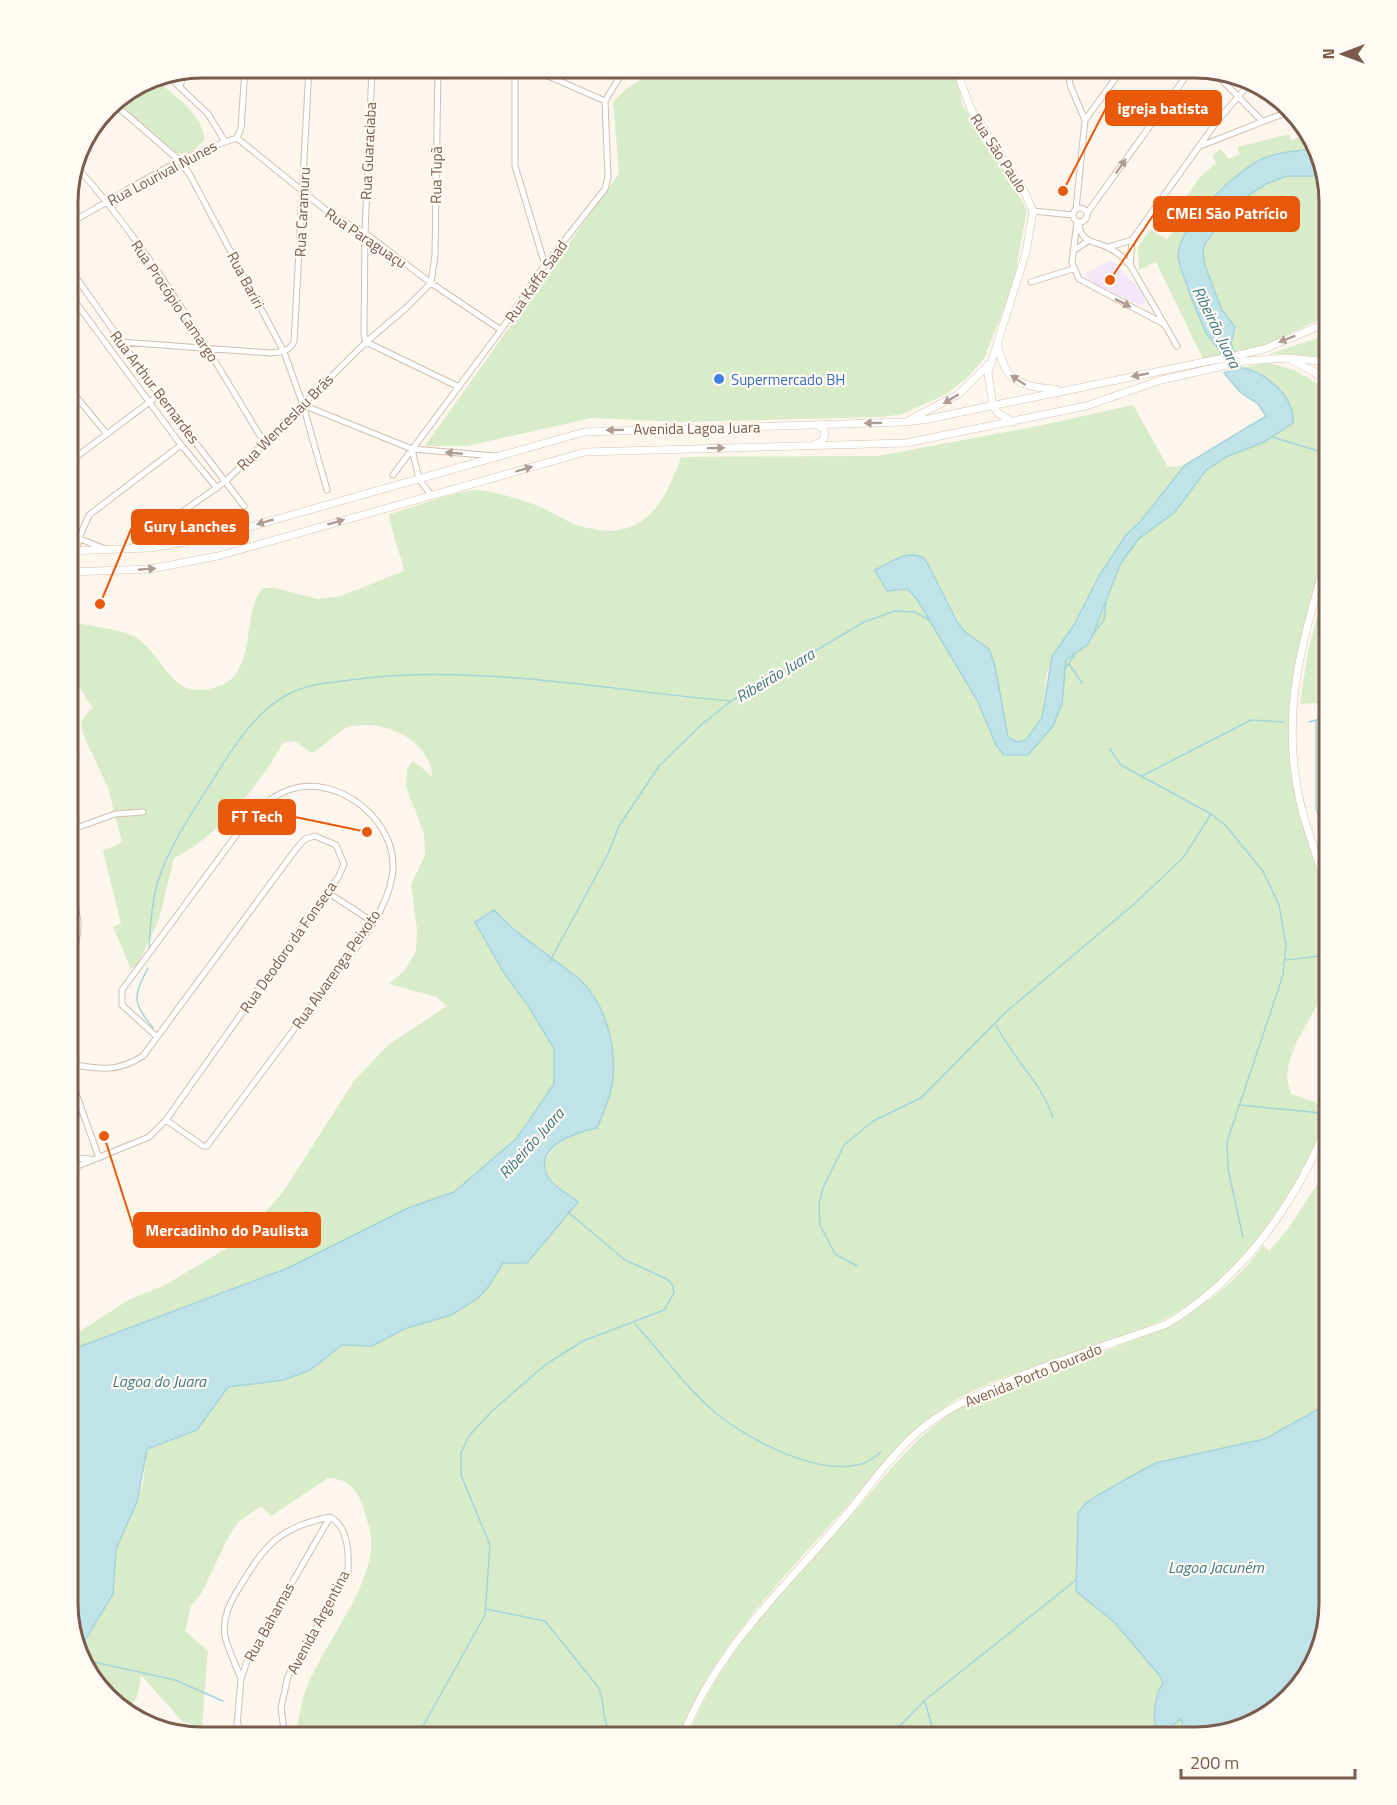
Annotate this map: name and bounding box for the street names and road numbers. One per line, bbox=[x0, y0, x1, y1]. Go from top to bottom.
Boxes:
street label: Rua Guaraciaba bbox=[354, 101, 382, 201]
street label: Rua São Paulo bbox=[965, 109, 1033, 197]
street label: Rua Lourival Nunes bbox=[103, 134, 221, 212]
street label: Rua Tupã bbox=[424, 145, 448, 204]
street label: Rua Caramuru bbox=[288, 166, 316, 258]
street label: Rua Paraguaçu bbox=[320, 202, 412, 274]
street label: Rua Procópio Camargo bbox=[125, 235, 225, 367]
street label: Rua Kaffa Saad bbox=[499, 235, 573, 327]
street label: Rua Bariri bbox=[221, 247, 271, 313]
street label: Rua Arthur Bernardes bbox=[105, 325, 205, 449]
street label: Rua Wenceslau Brás bbox=[231, 368, 339, 476]
street label: Avenida Lagoa Juara bbox=[633, 415, 761, 441]
street label: Rua Deodoro da Fonseca bbox=[234, 876, 342, 1018]
street label: Rua Alvarenga Peixoto bbox=[286, 904, 386, 1034]
street label: Avenida Porto Dourado bbox=[961, 1337, 1105, 1413]
street label: Avenida Argentina bbox=[281, 1565, 355, 1678]
street label: Rua Bahamas bbox=[238, 1578, 300, 1666]

